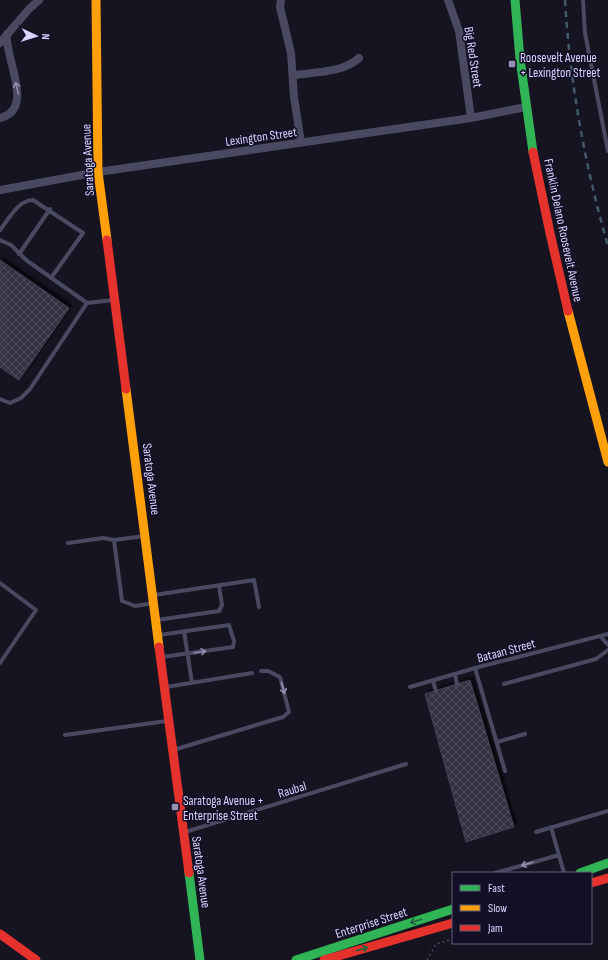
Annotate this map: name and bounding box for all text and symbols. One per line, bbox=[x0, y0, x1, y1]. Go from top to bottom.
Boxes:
north arrow bbox=[16, 16, 56, 56]
street label: Big Red Street bbox=[460, 26, 486, 89]
text: N bbox=[39, 33, 52, 40]
place label: Roosevelt Avenue + Lexington Street bbox=[520, 50, 601, 81]
marker: Roosevelt Avenue + Lexington Street bbox=[507, 59, 517, 69]
one-way arrow bbox=[12, 82, 20, 95]
street label: Saratoga Avenue bbox=[78, 123, 98, 196]
street label: Lexington Street bbox=[224, 124, 298, 150]
street label: Franklin Delano Roosevelt Avenue bbox=[540, 157, 586, 303]
street label: Saratoga Avenue bbox=[139, 442, 163, 516]
street label: Bataan Street bbox=[475, 635, 537, 666]
one-way arrow bbox=[193, 648, 206, 656]
one-way arrow bbox=[279, 681, 287, 694]
street label: Raubal bbox=[276, 778, 309, 802]
place label: Saratoga Avenue + Enterprise Street bbox=[183, 793, 264, 824]
marker: Saratoga Avenue + Enterprise Street bbox=[170, 802, 180, 812]
street label: Saratoga Avenue bbox=[188, 835, 214, 909]
one-way arrow bbox=[521, 861, 534, 868]
legend bbox=[452, 872, 592, 944]
text: Fast bbox=[488, 881, 505, 896]
text: Slow bbox=[488, 901, 507, 916]
street label: Enterprise Street bbox=[333, 904, 409, 942]
one-way arrow bbox=[409, 918, 422, 925]
text: Jam bbox=[487, 921, 503, 936]
one-way arrow bbox=[355, 945, 368, 952]

